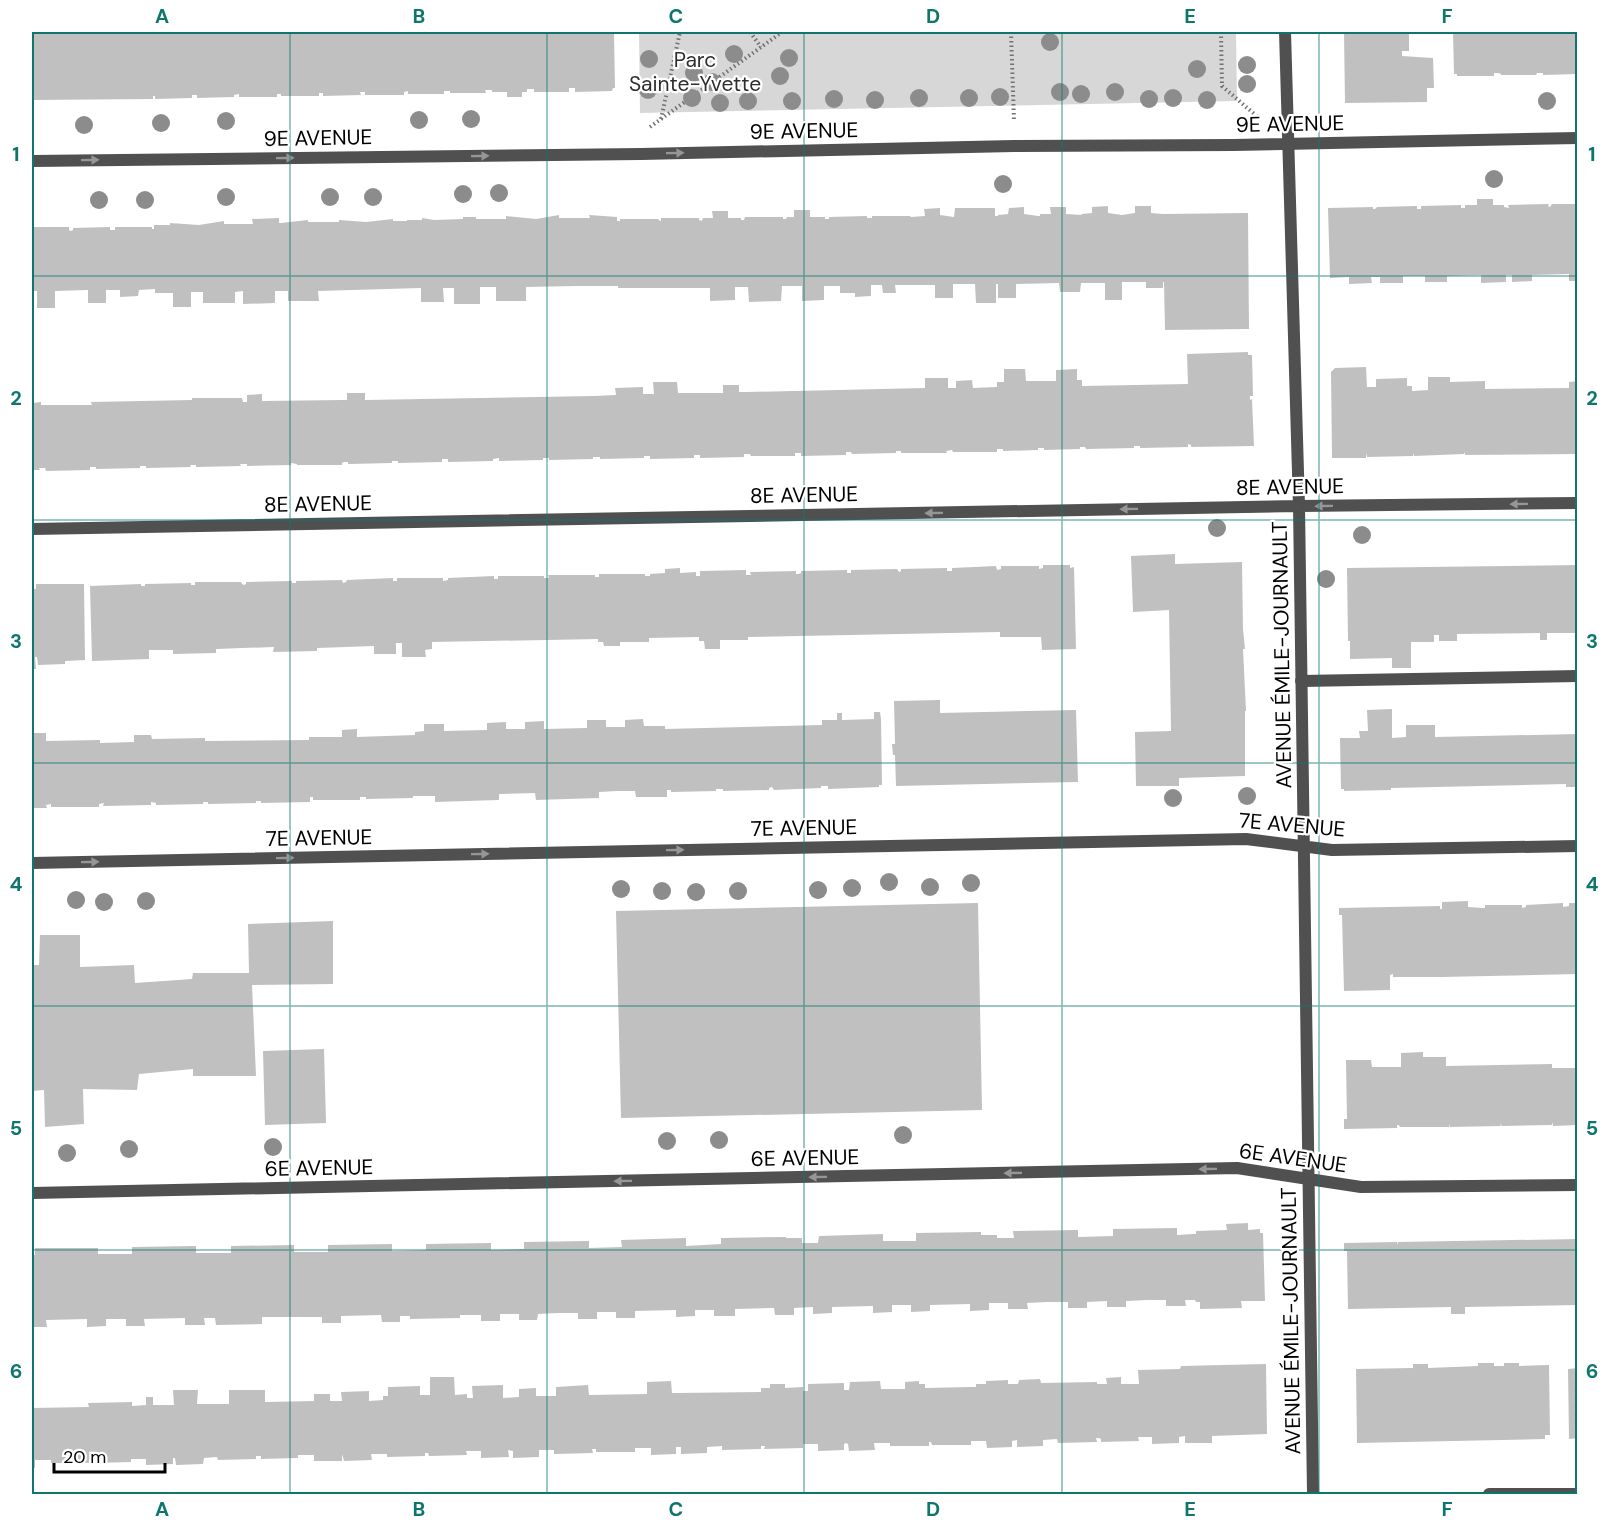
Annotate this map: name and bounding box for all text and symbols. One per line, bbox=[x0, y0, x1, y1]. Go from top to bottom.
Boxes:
text: A bbox=[155, 3, 169, 29]
text: B bbox=[413, 3, 425, 29]
text: C bbox=[669, 3, 683, 29]
text: D bbox=[926, 3, 940, 29]
text: E bbox=[1184, 3, 1196, 29]
text: F bbox=[1441, 3, 1453, 29]
park label: Parc Sainte-Yvette bbox=[629, 46, 761, 98]
street label: 9E AVENUE bbox=[1235, 109, 1345, 139]
street label: 9E AVENUE bbox=[749, 116, 859, 146]
street label: 9E AVENUE bbox=[263, 123, 373, 153]
text: 1 bbox=[12, 141, 20, 167]
text: 1 bbox=[1588, 141, 1596, 167]
one-way arrow bbox=[665, 149, 684, 158]
one-way arrow bbox=[470, 151, 489, 161]
one-way arrow bbox=[275, 153, 294, 163]
one-way arrow bbox=[80, 156, 99, 165]
text: 2 bbox=[10, 385, 22, 411]
text: 2 bbox=[1586, 385, 1598, 411]
street label: 8E AVENUE bbox=[1236, 472, 1344, 502]
street label: 8E AVENUE bbox=[750, 480, 858, 510]
street label: 8E AVENUE bbox=[264, 489, 372, 519]
one-way arrow bbox=[1510, 499, 1529, 509]
one-way arrow bbox=[1315, 501, 1334, 511]
one-way arrow bbox=[1120, 504, 1139, 514]
one-way arrow bbox=[925, 508, 944, 517]
street label: AVENUE ÉMILE-JOURNAULT bbox=[1266, 521, 1298, 789]
text: 3 bbox=[10, 628, 22, 654]
text: 3 bbox=[1586, 628, 1598, 654]
street label: 7E AVENUE bbox=[1238, 806, 1346, 844]
street label: 7E AVENUE bbox=[750, 813, 858, 843]
street label: 7E AVENUE bbox=[265, 823, 373, 853]
one-way arrow bbox=[665, 845, 684, 855]
one-way arrow bbox=[470, 849, 489, 859]
one-way arrow bbox=[275, 853, 294, 863]
one-way arrow bbox=[80, 857, 99, 867]
text: 4 bbox=[10, 871, 23, 897]
text: 4 bbox=[1586, 871, 1599, 897]
text: 5 bbox=[10, 1115, 22, 1141]
text: 5 bbox=[1586, 1115, 1598, 1141]
street label: 6E AVENUE bbox=[1237, 1137, 1349, 1179]
street label: 6E AVENUE bbox=[750, 1143, 860, 1173]
street label: 6E AVENUE bbox=[264, 1153, 374, 1183]
one-way arrow bbox=[1199, 1164, 1218, 1173]
one-way arrow bbox=[1004, 1168, 1023, 1177]
one-way arrow bbox=[809, 1172, 828, 1182]
one-way arrow bbox=[614, 1176, 633, 1186]
street label: AVENUE ÉMILE-JOURNAULT bbox=[1275, 1187, 1307, 1455]
text: 6 bbox=[10, 1358, 22, 1384]
text: 6 bbox=[1586, 1358, 1598, 1384]
scale bar bbox=[54, 1436, 165, 1474]
text: 20 m bbox=[63, 1445, 106, 1469]
text: A bbox=[155, 1496, 169, 1522]
text: B bbox=[413, 1496, 425, 1522]
text: C bbox=[669, 1496, 683, 1522]
text: D bbox=[926, 1496, 940, 1522]
text: E bbox=[1184, 1496, 1196, 1522]
text: F bbox=[1441, 1496, 1453, 1522]

